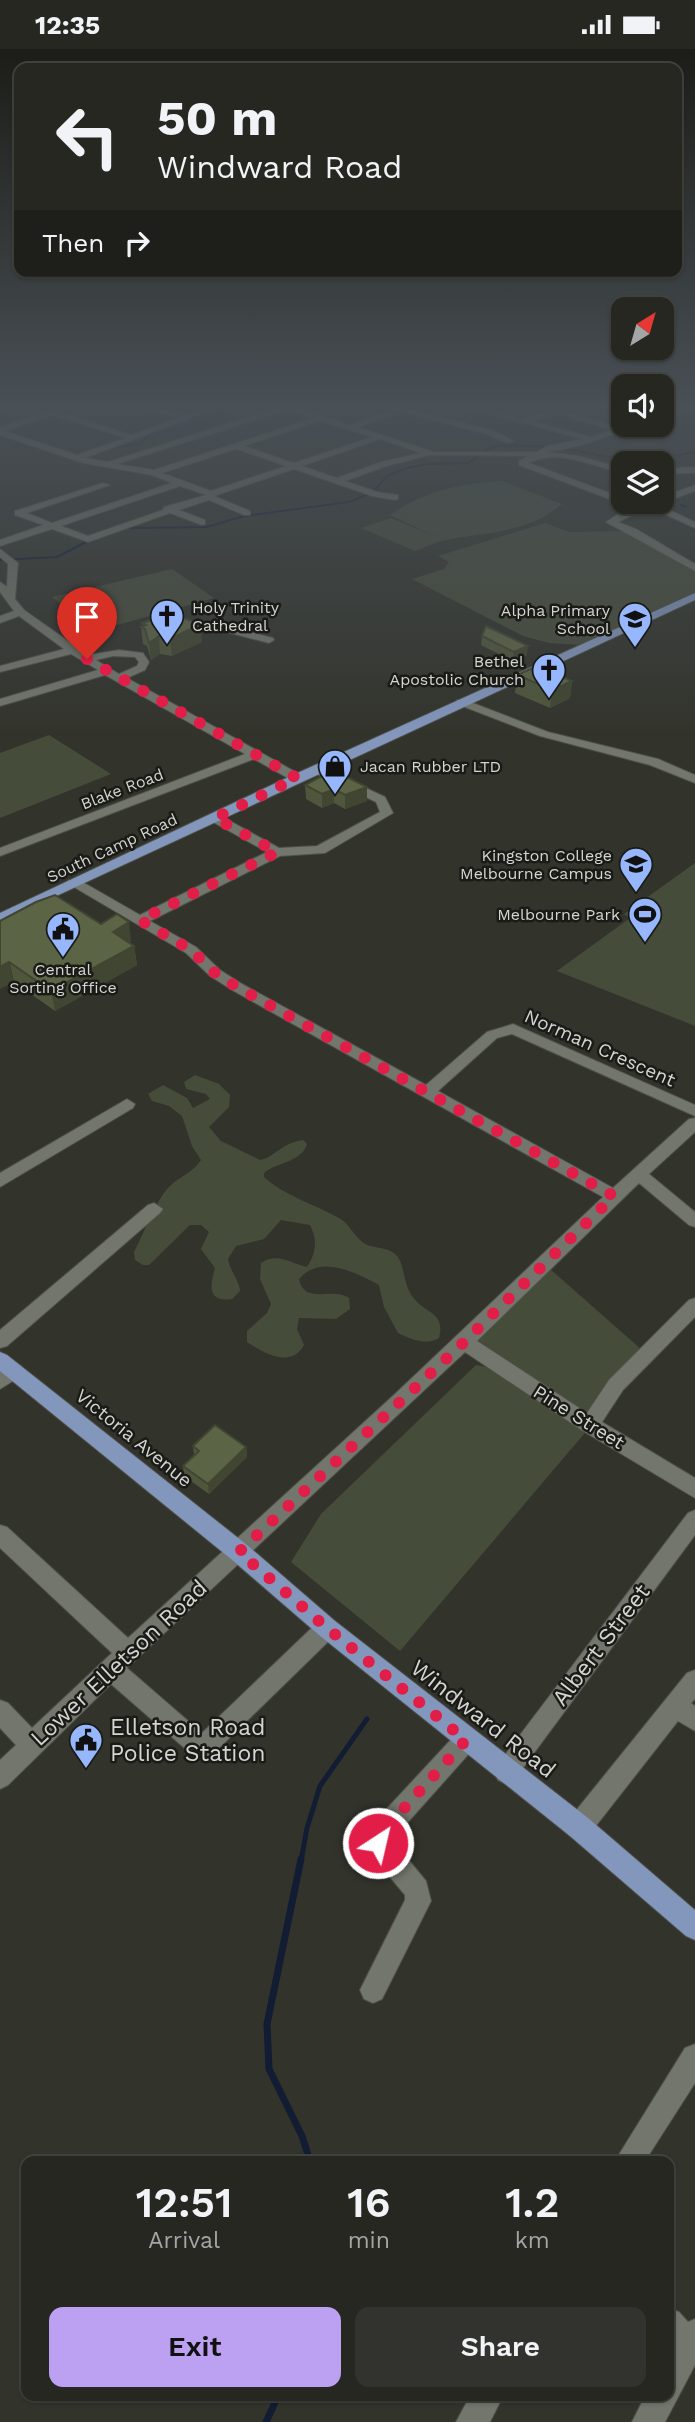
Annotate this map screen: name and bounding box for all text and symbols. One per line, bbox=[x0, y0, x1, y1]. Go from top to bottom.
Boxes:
text: 12:35 bbox=[35, 10, 100, 40]
text: 50 m bbox=[157, 89, 277, 147]
icon: left bbox=[42, 91, 133, 182]
text: Windward Road bbox=[157, 148, 402, 186]
icon: right bbox=[118, 224, 156, 262]
text: Then bbox=[42, 228, 104, 258]
north arrow bbox=[611, 297, 674, 361]
map controls bbox=[611, 297, 674, 514]
button: sound bbox=[611, 374, 674, 437]
button: layers bbox=[611, 451, 674, 514]
pin bbox=[57, 587, 117, 659]
church icon: Holy Trinity Cathedral bbox=[148, 597, 186, 646]
icon: arrive bbox=[68, 598, 106, 636]
place label: Holy Trinity Cathedral bbox=[192, 598, 280, 635]
school or university icon: Alpha Primary School bbox=[616, 600, 654, 649]
place label: Alpha Primary School bbox=[501, 601, 611, 638]
church icon: Bethel Apostolic Church bbox=[530, 651, 568, 700]
place label: Bethel Apostolic Church bbox=[390, 652, 524, 689]
shop icon: Jacan Rubber LTD bbox=[316, 747, 354, 796]
place label: Jacan Rubber LTD bbox=[360, 757, 501, 776]
street label: Blake Road bbox=[78, 765, 166, 813]
street label: South Camp Road bbox=[44, 809, 180, 887]
school or university icon: Kingston College Melbourne Campus bbox=[617, 845, 655, 894]
place label: Kingston College Melbourne Campus bbox=[460, 846, 612, 883]
sports icon: Melbourne Park bbox=[626, 895, 664, 944]
place label: Melbourne Park bbox=[497, 905, 620, 924]
public building icon: Central Sorting Office bbox=[44, 910, 82, 959]
place label: Central Sorting Office bbox=[9, 960, 117, 997]
street label: Norman Crescent bbox=[521, 1004, 679, 1092]
street label: Pine Street bbox=[529, 1380, 629, 1454]
street label: Victoria Avenue bbox=[71, 1384, 197, 1492]
street label: Lower Elletson Road bbox=[25, 1574, 213, 1752]
street label: Albert Street bbox=[546, 1579, 656, 1711]
street label: Windward Road bbox=[405, 1654, 561, 1784]
place label: Elletson Road Police Station bbox=[110, 1714, 266, 1767]
public building icon: Elletson Road Police Station bbox=[67, 1721, 105, 1770]
position arrow bbox=[341, 1806, 415, 1880]
text: 12:51 bbox=[136, 2178, 233, 2227]
text: 16 bbox=[347, 2178, 390, 2227]
text: 1.2 bbox=[505, 2178, 559, 2227]
text: Arrival bbox=[148, 2227, 220, 2254]
text: min bbox=[348, 2227, 390, 2254]
text: km bbox=[515, 2227, 550, 2254]
button: Exit bbox=[49, 2307, 341, 2387]
button: Share bbox=[355, 2307, 646, 2387]

